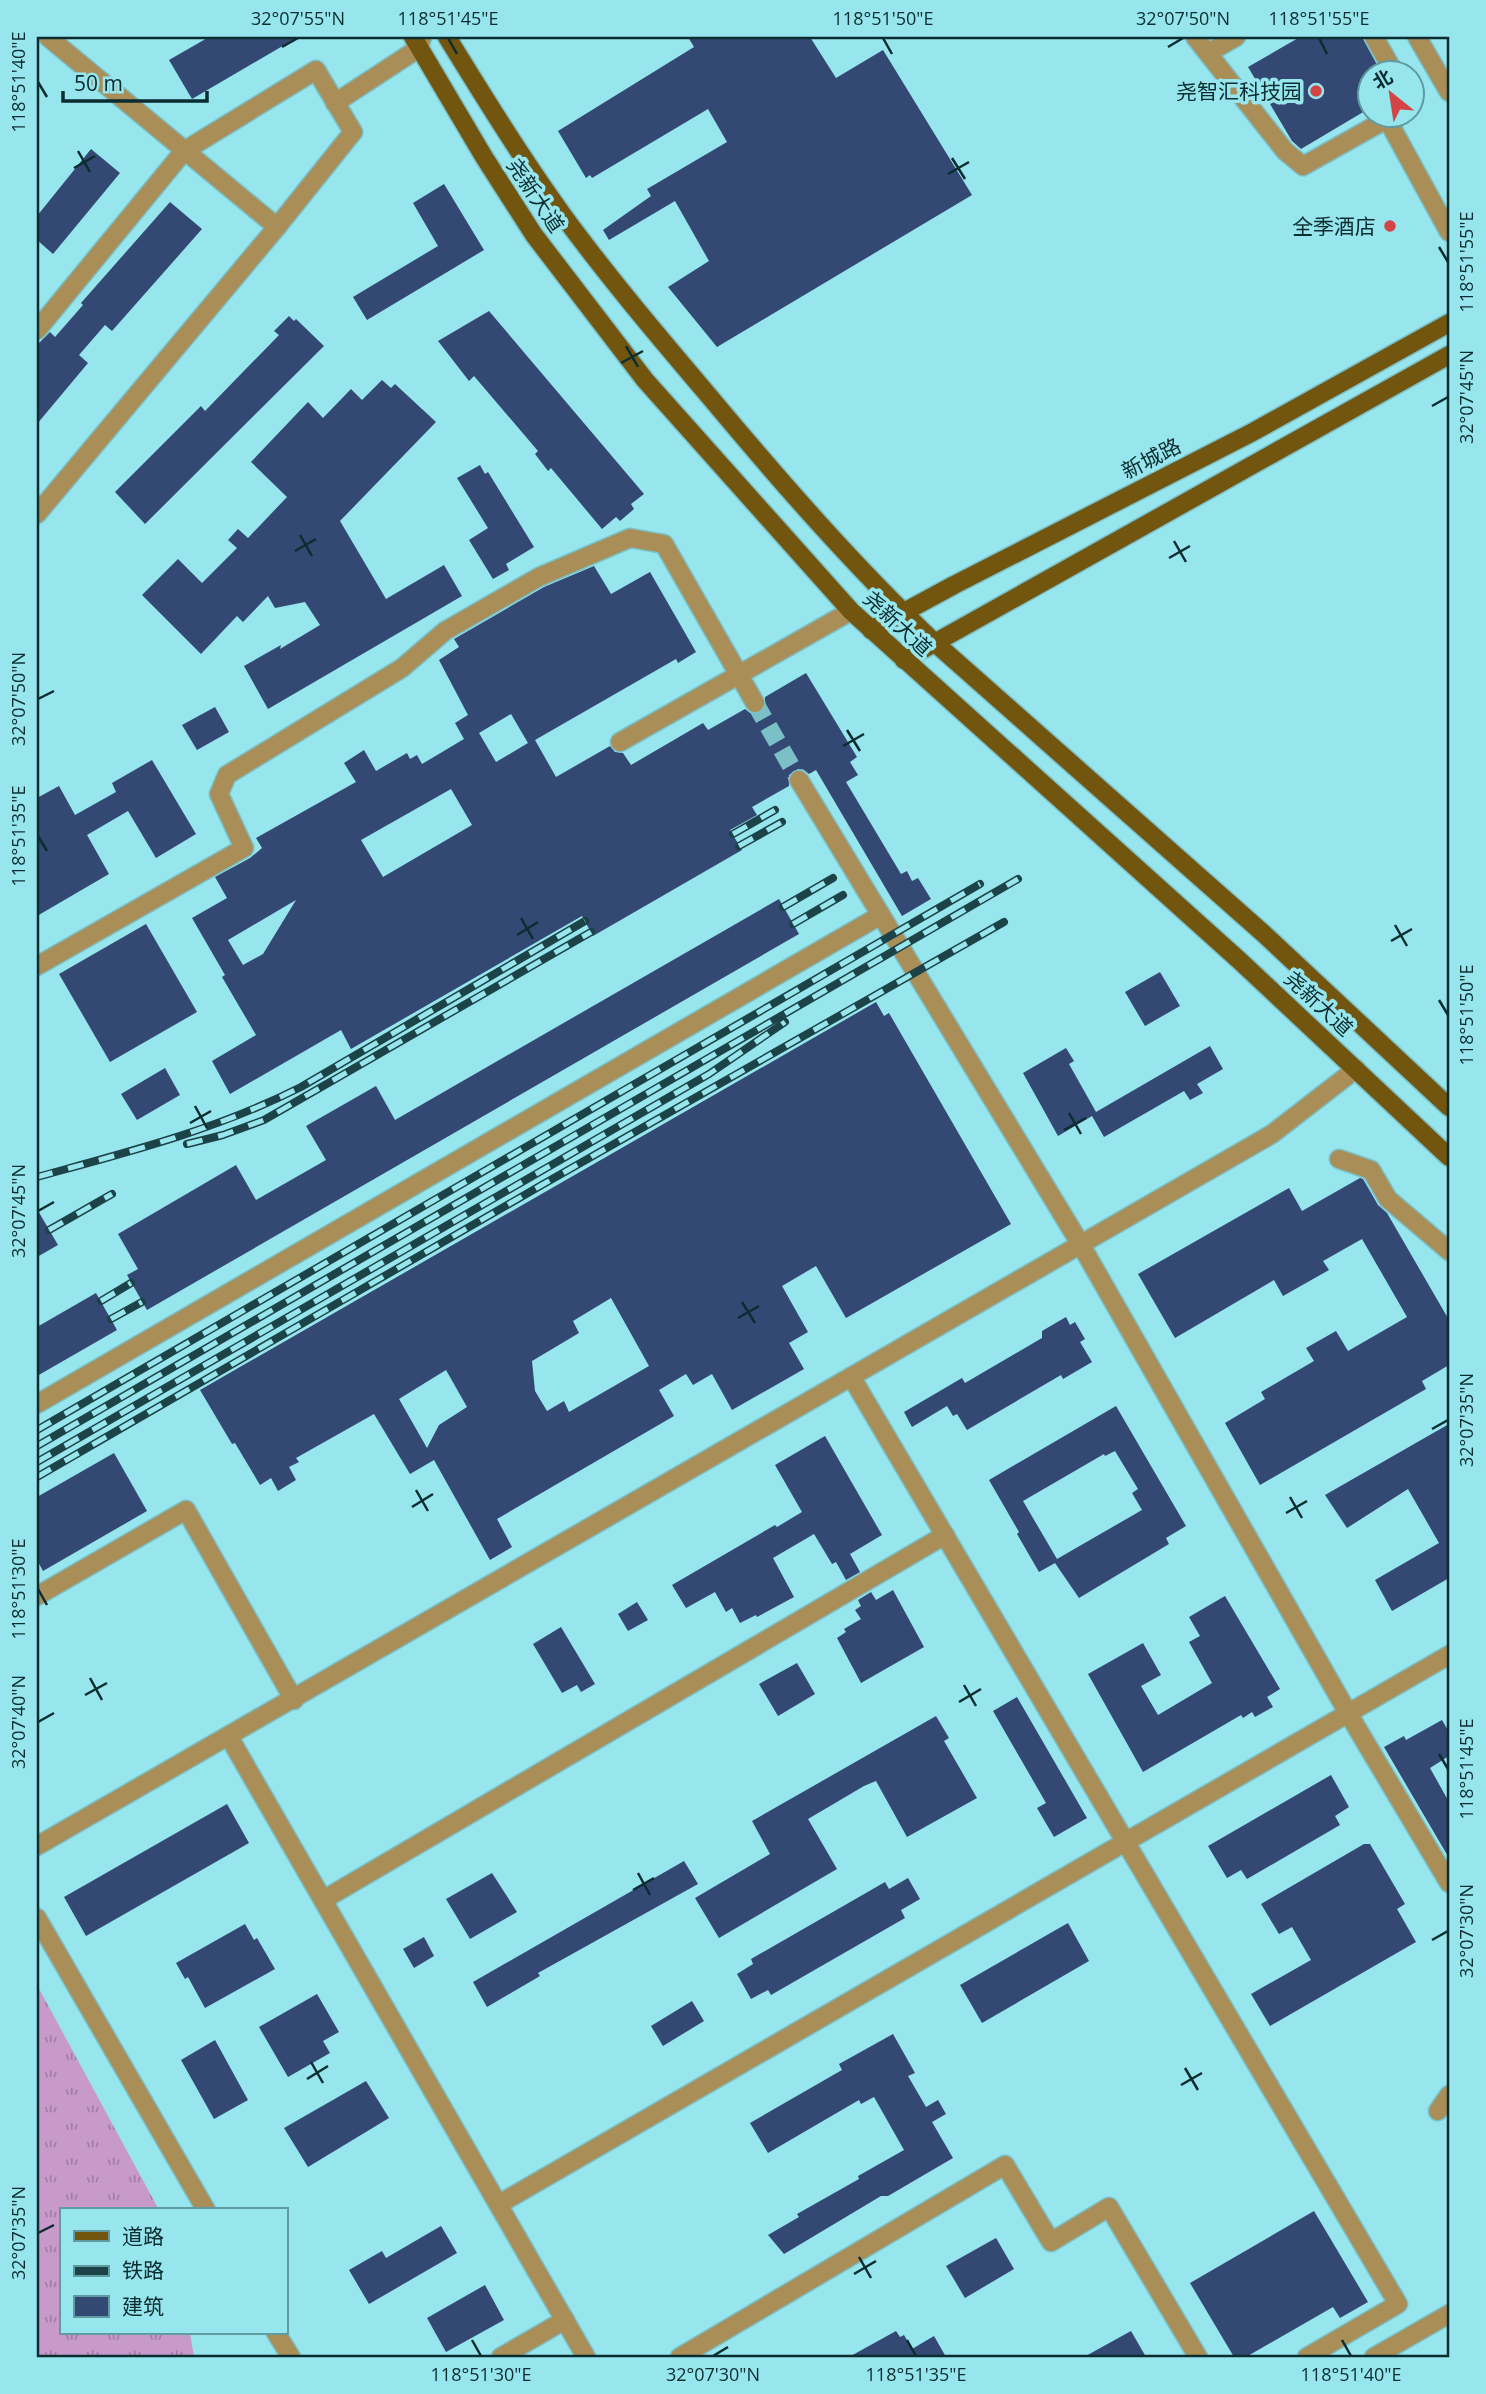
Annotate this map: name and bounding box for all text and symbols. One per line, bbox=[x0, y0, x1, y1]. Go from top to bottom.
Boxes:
text: 32°07'55"N bbox=[251, 6, 345, 30]
text: 118°51'45"E bbox=[398, 6, 498, 30]
text: 118°51'50"E bbox=[833, 6, 933, 30]
text: 32°07'50"N bbox=[1136, 6, 1230, 30]
text: 118°51'55"E bbox=[1269, 6, 1369, 30]
text: 118°51'40"E bbox=[6, 32, 30, 132]
scale bar bbox=[63, 60, 206, 104]
north arrow bbox=[1356, 60, 1426, 130]
text: 北 bbox=[1368, 63, 1397, 95]
text: 50 m bbox=[74, 69, 123, 97]
place label: 尧智汇科技园 bbox=[1176, 77, 1302, 105]
marker: 尧智汇科技园 bbox=[1308, 83, 1324, 99]
street label: 尧新大道 bbox=[501, 152, 571, 238]
place label: 全季酒店 bbox=[1292, 212, 1376, 240]
text: 118°51'55"E bbox=[1454, 212, 1478, 312]
marker: 全季酒店 bbox=[1382, 218, 1398, 234]
text: 32°07'45"N bbox=[1454, 350, 1478, 444]
street label: 新城路 bbox=[1117, 431, 1185, 485]
street label: 尧新大道 bbox=[858, 584, 938, 662]
text: 32°07'50"N bbox=[6, 652, 30, 746]
text: 118°51'35"E bbox=[6, 786, 30, 886]
street label: 尧新大道 bbox=[1279, 964, 1359, 1042]
text: 118°51'50"E bbox=[1454, 965, 1478, 1065]
text: 32°07'45"N bbox=[6, 1164, 30, 1258]
text: 32°07'35"N bbox=[1454, 1373, 1478, 1467]
text: 118°51'30"E bbox=[6, 1539, 30, 1639]
text: 32°07'40"N bbox=[6, 1675, 30, 1769]
text: 118°51'45"E bbox=[1454, 1719, 1478, 1819]
text: 32°07'30"N bbox=[1454, 1884, 1478, 1978]
text: 32°07'35"N bbox=[6, 2186, 30, 2280]
legend bbox=[60, 2208, 287, 2334]
text: 道路 bbox=[122, 2222, 164, 2250]
text: 铁路 bbox=[122, 2256, 164, 2284]
text: 建筑 bbox=[122, 2292, 164, 2320]
text: 118°51'30"E bbox=[431, 2362, 531, 2386]
text: 32°07'30"N bbox=[666, 2362, 760, 2386]
text: 118°51'35"E bbox=[866, 2362, 966, 2386]
text: 118°51'40"E bbox=[1301, 2362, 1401, 2386]

